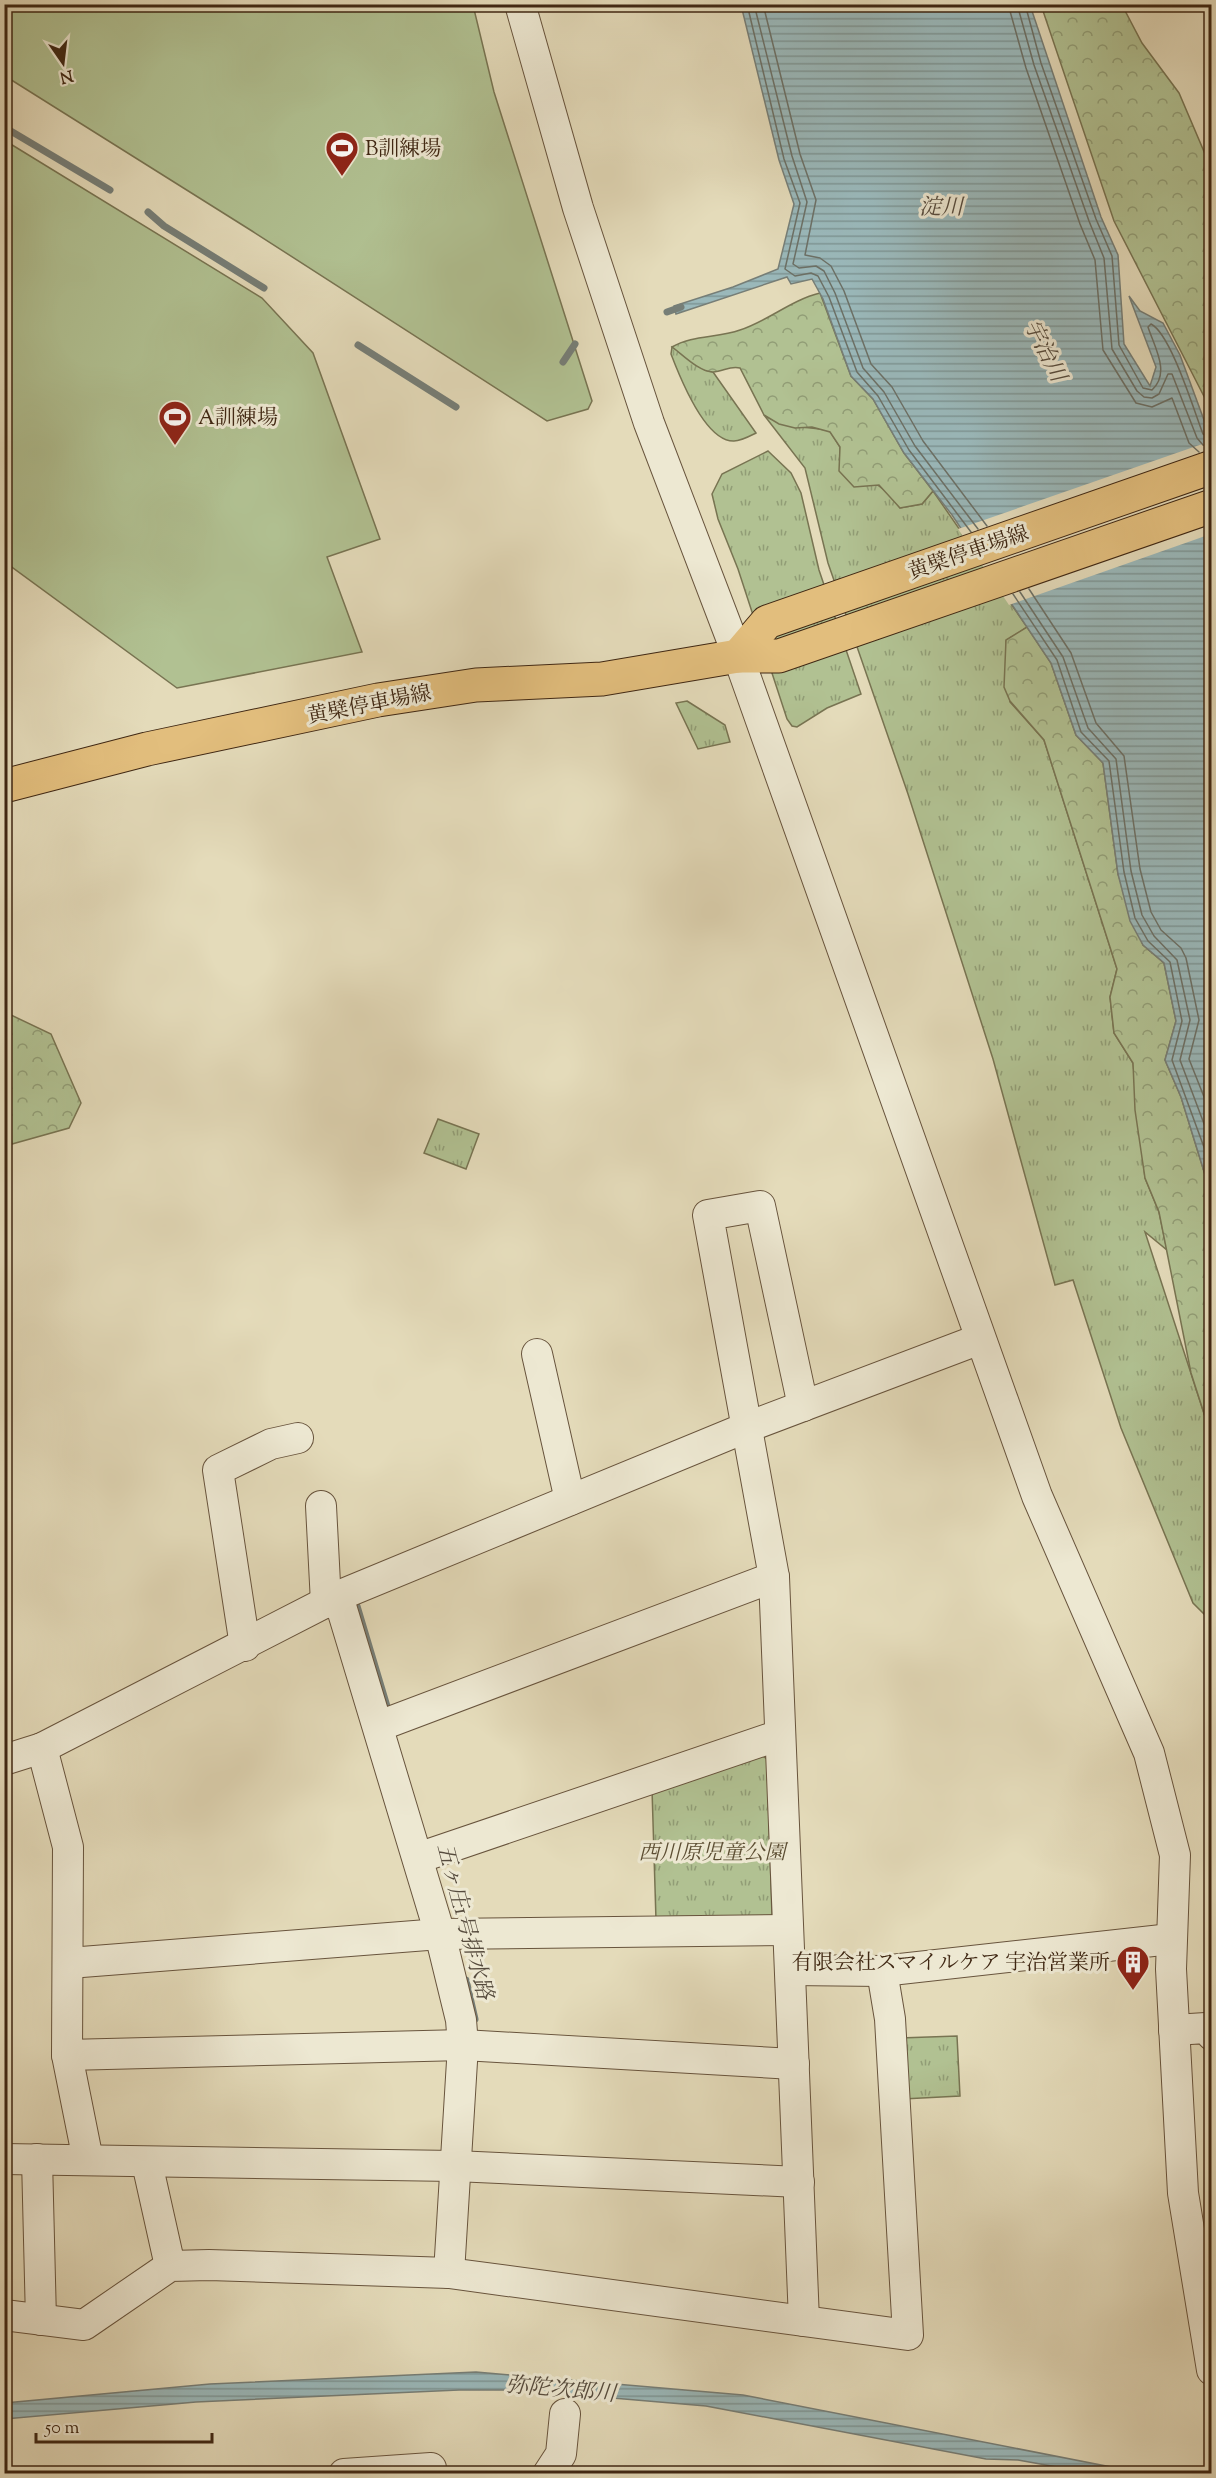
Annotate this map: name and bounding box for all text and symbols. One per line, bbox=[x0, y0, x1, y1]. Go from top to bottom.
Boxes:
north arrow bbox=[33, 33, 93, 93]
text: N bbox=[57, 62, 75, 88]
sports icon: B訓練場 bbox=[324, 130, 360, 177]
place label: B訓練場 bbox=[365, 135, 441, 165]
water label: 淀川 bbox=[919, 193, 965, 225]
water label: 宇治川 bbox=[1014, 315, 1073, 390]
sports icon: A訓練場 bbox=[157, 399, 193, 446]
place label: A訓練場 bbox=[198, 404, 278, 434]
street label: 黄檗停車場線 bbox=[904, 519, 1033, 589]
street label: 黄檗停車場線 bbox=[305, 679, 434, 733]
park label: 西川原児童公園 bbox=[639, 1839, 788, 1869]
water label: 五ヶ庄1号排水路 bbox=[427, 1840, 500, 2006]
building icon: 有限会社スマイルケア 宇治営業所 bbox=[1115, 1944, 1151, 1991]
place label: 有限会社スマイルケア 宇治営業所 bbox=[792, 1949, 1110, 1979]
water label: 弥陀次郎川 bbox=[505, 2370, 619, 2412]
scale bar bbox=[36, 2406, 212, 2444]
text: 50 m bbox=[44, 2416, 80, 2442]

